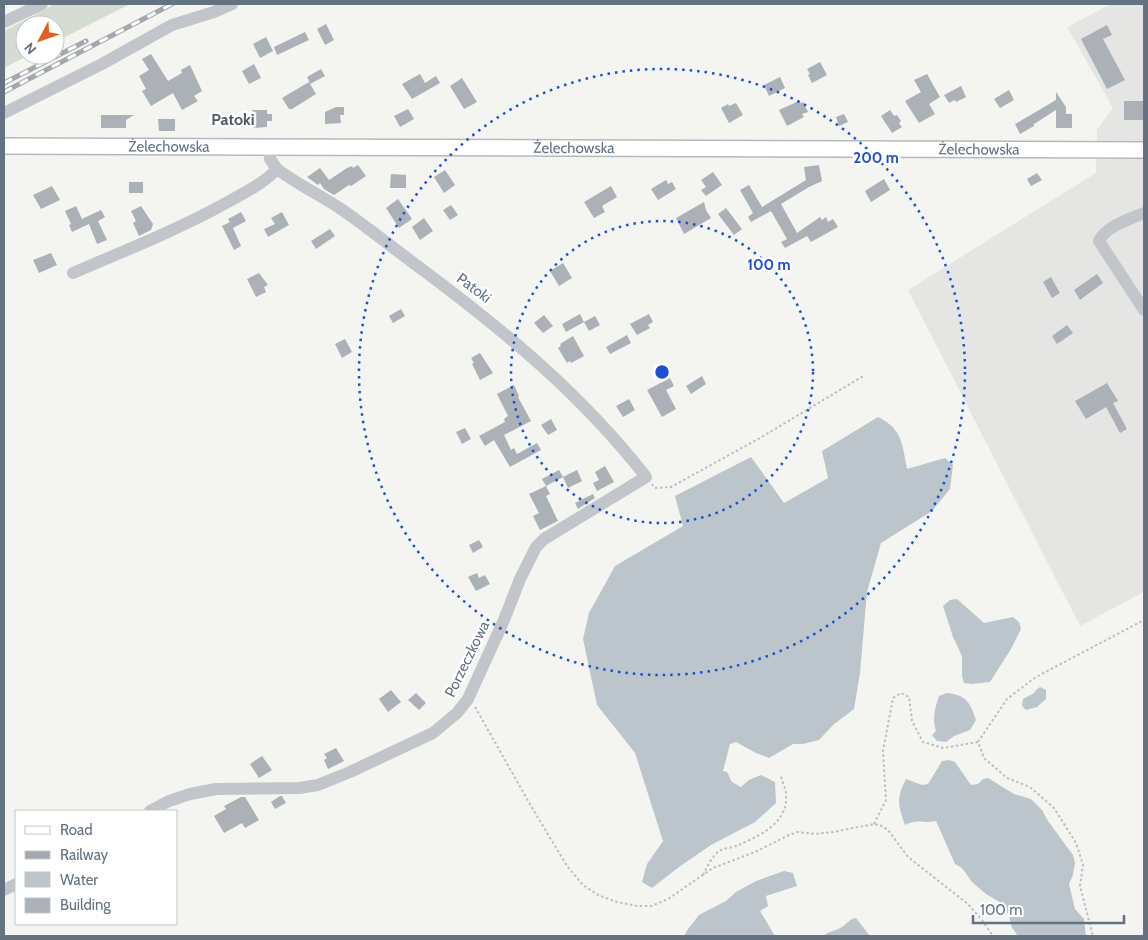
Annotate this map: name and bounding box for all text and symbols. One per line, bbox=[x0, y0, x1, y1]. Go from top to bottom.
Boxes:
north arrow bbox=[15, 15, 65, 65]
text: N bbox=[20, 39, 40, 58]
district label: Patoki bbox=[211, 110, 255, 129]
street label: Żelechowska bbox=[128, 136, 210, 156]
street label: Żelechowska bbox=[533, 138, 615, 157]
street label: Żelechowska bbox=[938, 139, 1020, 159]
text: 200 m bbox=[853, 149, 899, 167]
text: 100 m bbox=[747, 256, 791, 274]
street label: Patoki bbox=[453, 269, 495, 307]
centre of rings bbox=[653, 363, 671, 381]
street label: Porzeczkowa bbox=[441, 617, 494, 700]
legend bbox=[15, 810, 178, 925]
text: Road bbox=[60, 821, 93, 839]
text: Railway bbox=[60, 846, 109, 864]
text: Water bbox=[60, 871, 98, 889]
scale bar bbox=[973, 892, 1124, 924]
text: Building bbox=[60, 896, 111, 914]
text: 100 m bbox=[980, 901, 1022, 919]

